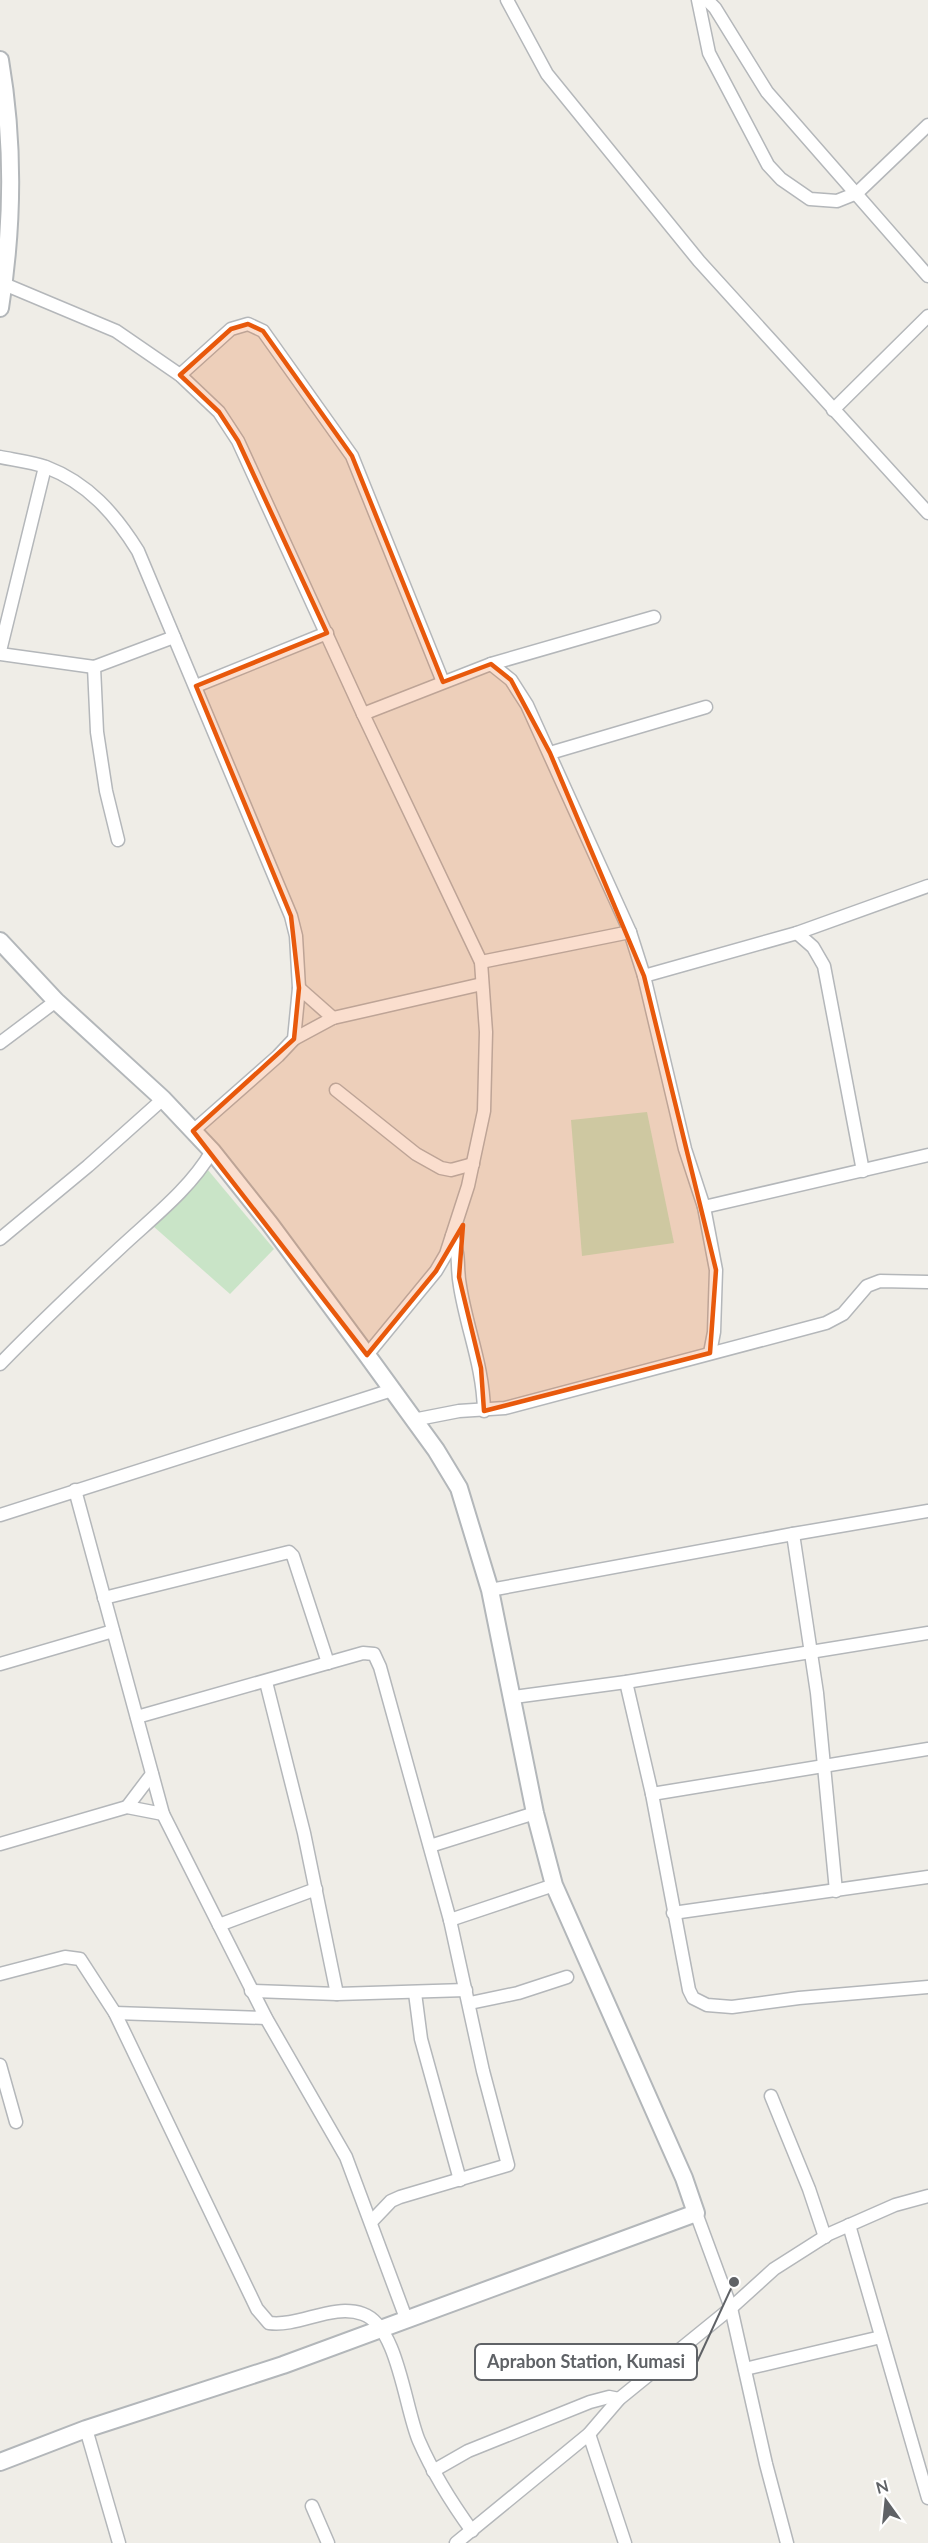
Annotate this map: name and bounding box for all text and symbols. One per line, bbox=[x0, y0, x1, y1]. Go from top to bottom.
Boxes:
callout: Aprabon Station, Kumasi bbox=[475, 2344, 697, 2380]
text: Aprabon Station, Kumasi bbox=[486, 2350, 685, 2372]
north arrow bbox=[856, 2471, 916, 2531]
text: N bbox=[874, 2475, 890, 2497]

